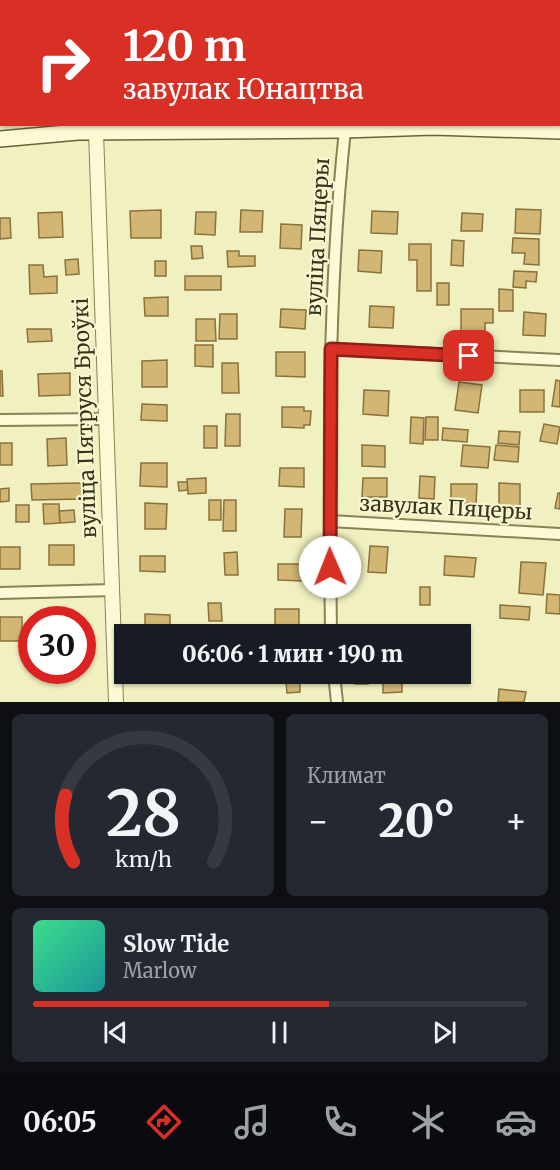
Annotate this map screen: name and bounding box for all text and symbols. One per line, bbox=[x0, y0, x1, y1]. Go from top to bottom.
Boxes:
text: 120 m bbox=[123, 20, 246, 72]
icon: right bbox=[24, 24, 102, 102]
text: завулак Юнацтва bbox=[123, 72, 364, 106]
street label: вуліца Пяцеры bbox=[300, 157, 335, 317]
street label: вуліца Пятруся Броўкі bbox=[67, 297, 102, 539]
pin bbox=[443, 330, 494, 381]
icon: arrive bbox=[452, 339, 485, 372]
street label: завулак Пяцеры bbox=[359, 489, 533, 526]
position arrow bbox=[298, 535, 362, 599]
speed limit sign: 30 bbox=[18, 606, 96, 684]
text: 06:06 · 1 мин · 190 m bbox=[182, 640, 403, 668]
text: Климат bbox=[307, 763, 386, 788]
text: 28 bbox=[106, 775, 180, 853]
text: 20° bbox=[379, 793, 455, 849]
text: − bbox=[307, 801, 329, 842]
text: + bbox=[505, 801, 527, 842]
text: km/h bbox=[115, 846, 171, 873]
text: Slow Tide bbox=[123, 930, 229, 958]
text: Marlow bbox=[123, 958, 197, 983]
icon: previous bbox=[99, 1016, 132, 1049]
icon: pause bbox=[263, 1016, 296, 1049]
icon: next bbox=[428, 1016, 461, 1049]
icon: directions bbox=[143, 1101, 185, 1143]
icon: music bbox=[231, 1101, 273, 1143]
icon: phone bbox=[319, 1101, 361, 1143]
icon: climate bbox=[407, 1101, 449, 1143]
icon: car bbox=[495, 1101, 537, 1143]
text: 06:05 bbox=[23, 1105, 97, 1139]

